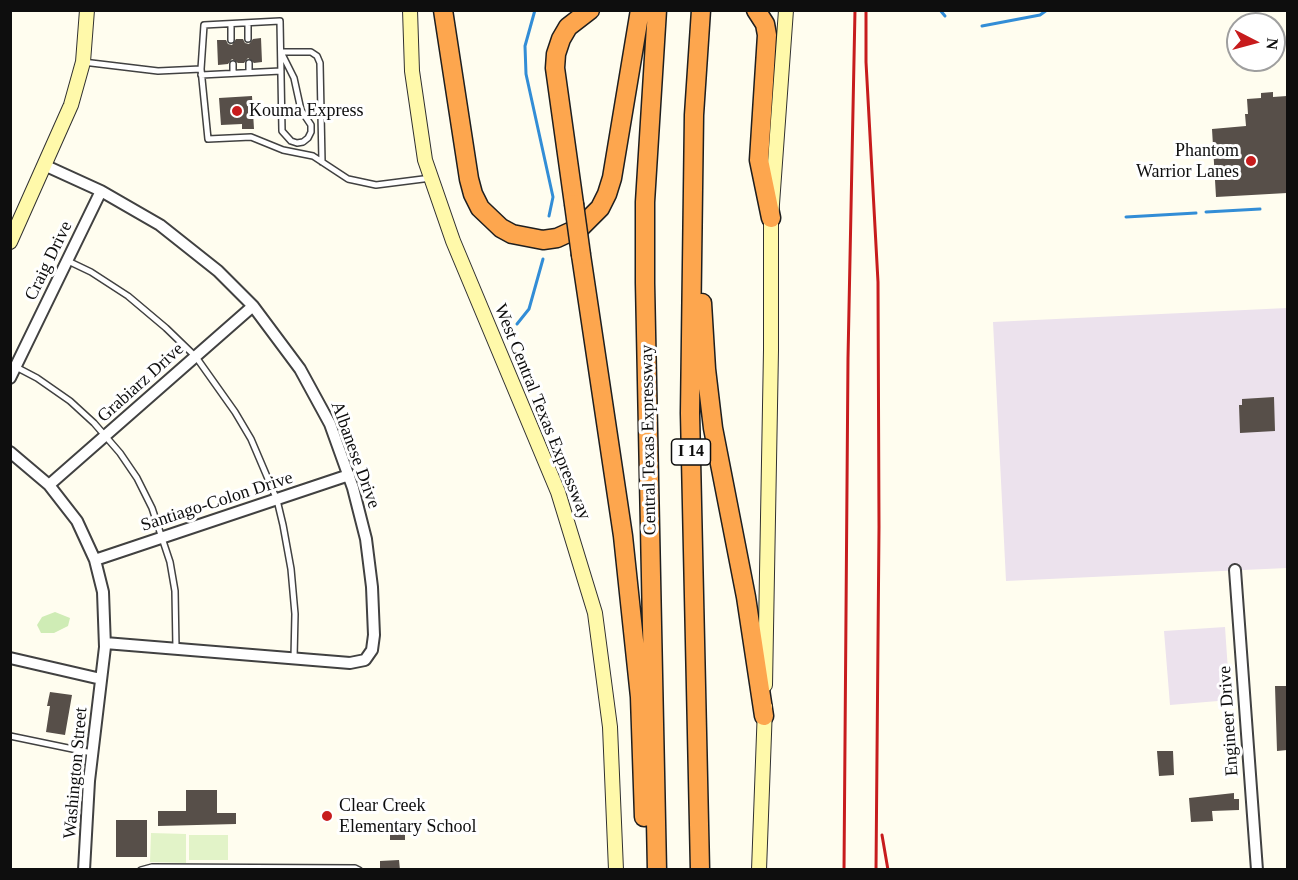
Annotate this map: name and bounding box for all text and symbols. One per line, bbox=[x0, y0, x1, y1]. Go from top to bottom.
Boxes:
north arrow bbox=[1226, 12, 1286, 72]
text: N bbox=[1263, 37, 1281, 50]
place label: Kouma Express bbox=[249, 100, 363, 122]
marker: Kouma Express bbox=[230, 104, 244, 118]
place label: Phantom Warrior Lanes bbox=[1136, 140, 1239, 182]
marker: Phantom Warrior Lanes bbox=[1244, 154, 1258, 168]
street label: Craig Drive bbox=[21, 218, 77, 304]
street label: West Central Texas Expressway bbox=[489, 301, 595, 523]
street label: Grabiarz Drive bbox=[93, 339, 189, 427]
street label: Central Texas Expressway bbox=[637, 344, 661, 536]
street label: Albanese Drive bbox=[326, 398, 384, 512]
road number: I 14 bbox=[672, 439, 710, 465]
street label: Santiago-Colon Drive bbox=[138, 467, 296, 537]
street label: Engineer Drive bbox=[1214, 665, 1244, 777]
street label: Washington Street bbox=[59, 706, 93, 840]
place label: Clear Creek Elementary School bbox=[339, 795, 476, 838]
marker: Clear Creek Elementary School bbox=[320, 809, 334, 823]

